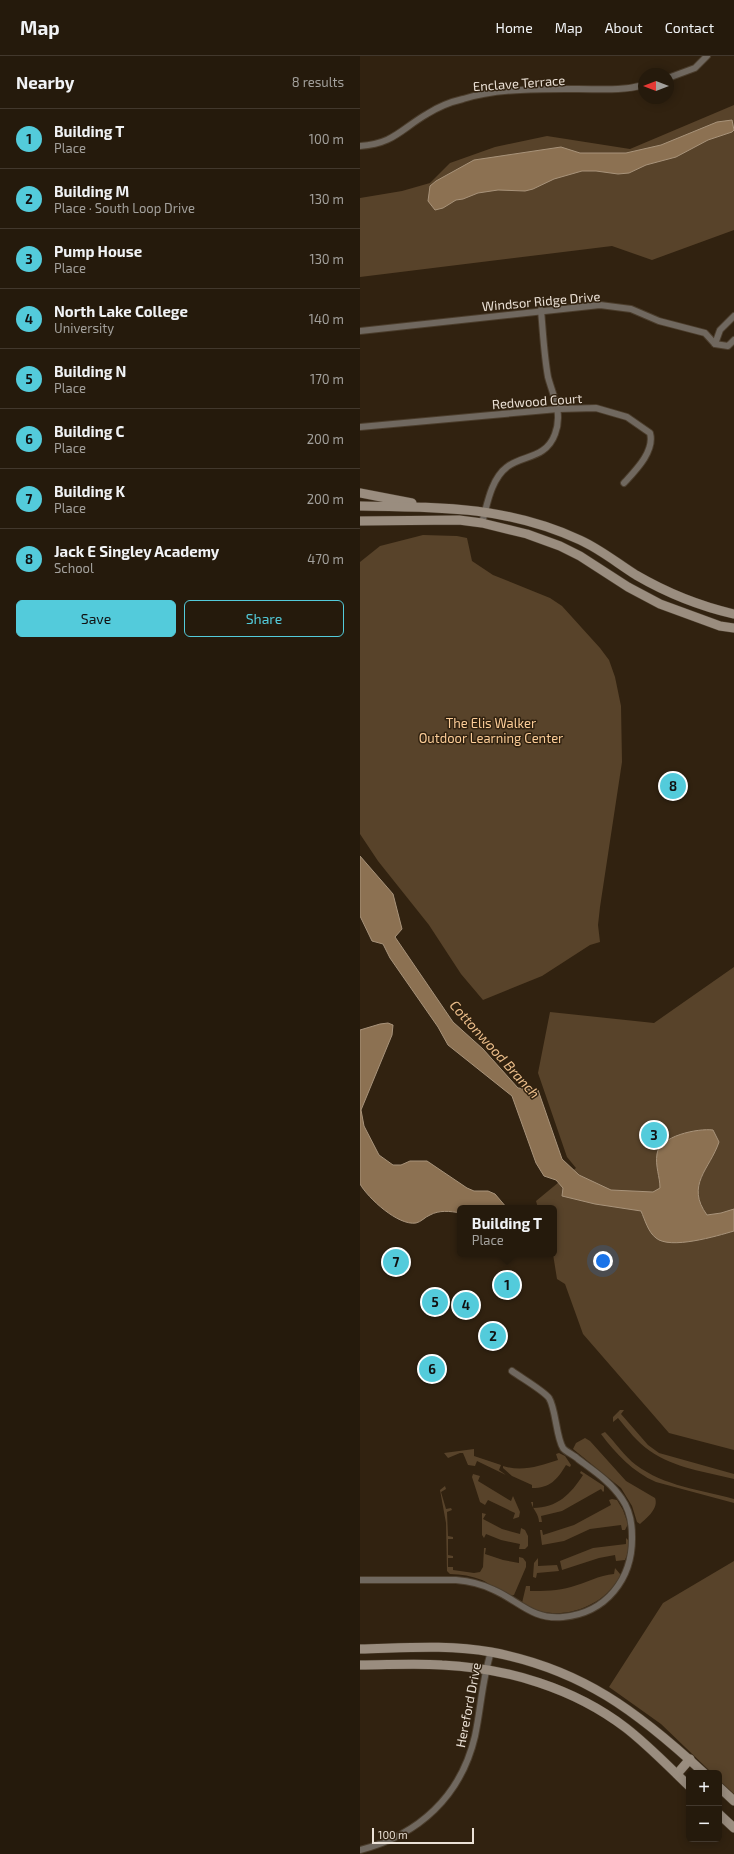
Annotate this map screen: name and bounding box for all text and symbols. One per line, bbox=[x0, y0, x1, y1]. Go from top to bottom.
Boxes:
text: Map bbox=[20, 16, 60, 39]
text: Home bbox=[496, 19, 533, 36]
text: Map bbox=[555, 19, 583, 36]
text: About bbox=[605, 19, 643, 36]
text: Contact bbox=[665, 19, 714, 36]
north arrow bbox=[638, 68, 674, 104]
text: Nearby bbox=[16, 72, 74, 92]
street label: Enclave Terrace bbox=[472, 72, 566, 94]
text: 8 results bbox=[292, 74, 344, 90]
text: Building T bbox=[54, 122, 124, 140]
text: 1 bbox=[26, 131, 32, 147]
text: 100 m bbox=[309, 131, 344, 147]
text: Place bbox=[54, 140, 86, 156]
text: Building M bbox=[54, 182, 129, 200]
text: 2 bbox=[25, 191, 33, 207]
text: 130 m bbox=[309, 191, 344, 207]
text: Place · South Loop Drive bbox=[54, 200, 195, 216]
text: Pump House bbox=[54, 242, 142, 260]
text: 3 bbox=[25, 251, 33, 267]
text: 130 m bbox=[309, 251, 344, 267]
text: Place bbox=[54, 260, 86, 276]
street label: Windsor Ridge Drive bbox=[481, 288, 601, 314]
text: North Lake College bbox=[54, 302, 188, 320]
text: 4 bbox=[25, 311, 33, 327]
text: 140 m bbox=[309, 311, 344, 327]
text: University bbox=[54, 320, 114, 336]
text: Building N bbox=[54, 362, 126, 380]
text: 5 bbox=[25, 371, 33, 387]
text: 170 m bbox=[310, 371, 344, 387]
text: Place bbox=[54, 380, 86, 396]
street label: Redwood Court bbox=[491, 390, 583, 412]
text: Building C bbox=[54, 422, 124, 440]
text: 6 bbox=[25, 431, 33, 447]
text: 200 m bbox=[307, 431, 344, 447]
text: Place bbox=[54, 440, 86, 456]
text: Building K bbox=[54, 482, 125, 500]
text: 7 bbox=[26, 491, 32, 507]
text: 200 m bbox=[307, 491, 344, 507]
text: Place bbox=[54, 500, 86, 516]
text: Jack E Singley Academy bbox=[54, 542, 219, 560]
text: 8 bbox=[25, 551, 33, 567]
text: 470 m bbox=[307, 551, 344, 567]
text: School bbox=[54, 560, 94, 576]
button: Save bbox=[16, 600, 176, 637]
button: Share bbox=[184, 600, 344, 637]
park label: The Elis Walker Outdoor Learning Center bbox=[419, 715, 563, 746]
pin: 8 bbox=[660, 771, 686, 801]
water label: Cottonwood Branch bbox=[446, 996, 544, 1102]
pin: 3 bbox=[641, 1120, 667, 1150]
popup bbox=[457, 1205, 557, 1257]
text: Building T bbox=[472, 1214, 542, 1232]
text: Place bbox=[472, 1232, 504, 1248]
pin: 7 bbox=[383, 1247, 409, 1277]
your location bbox=[593, 1251, 613, 1271]
pin: 1 bbox=[494, 1270, 520, 1300]
pin: 5 bbox=[422, 1287, 448, 1317]
pin: 4 bbox=[453, 1290, 479, 1320]
pin: 2 bbox=[480, 1321, 506, 1351]
pin: 6 bbox=[419, 1354, 445, 1384]
street label: Hereford Drive bbox=[452, 1661, 484, 1749]
map controls bbox=[686, 1770, 722, 1842]
button: + bbox=[686, 1770, 722, 1806]
button: − bbox=[686, 1806, 722, 1842]
scale bar bbox=[372, 1826, 474, 1845]
text: 100 m bbox=[378, 1828, 408, 1841]

